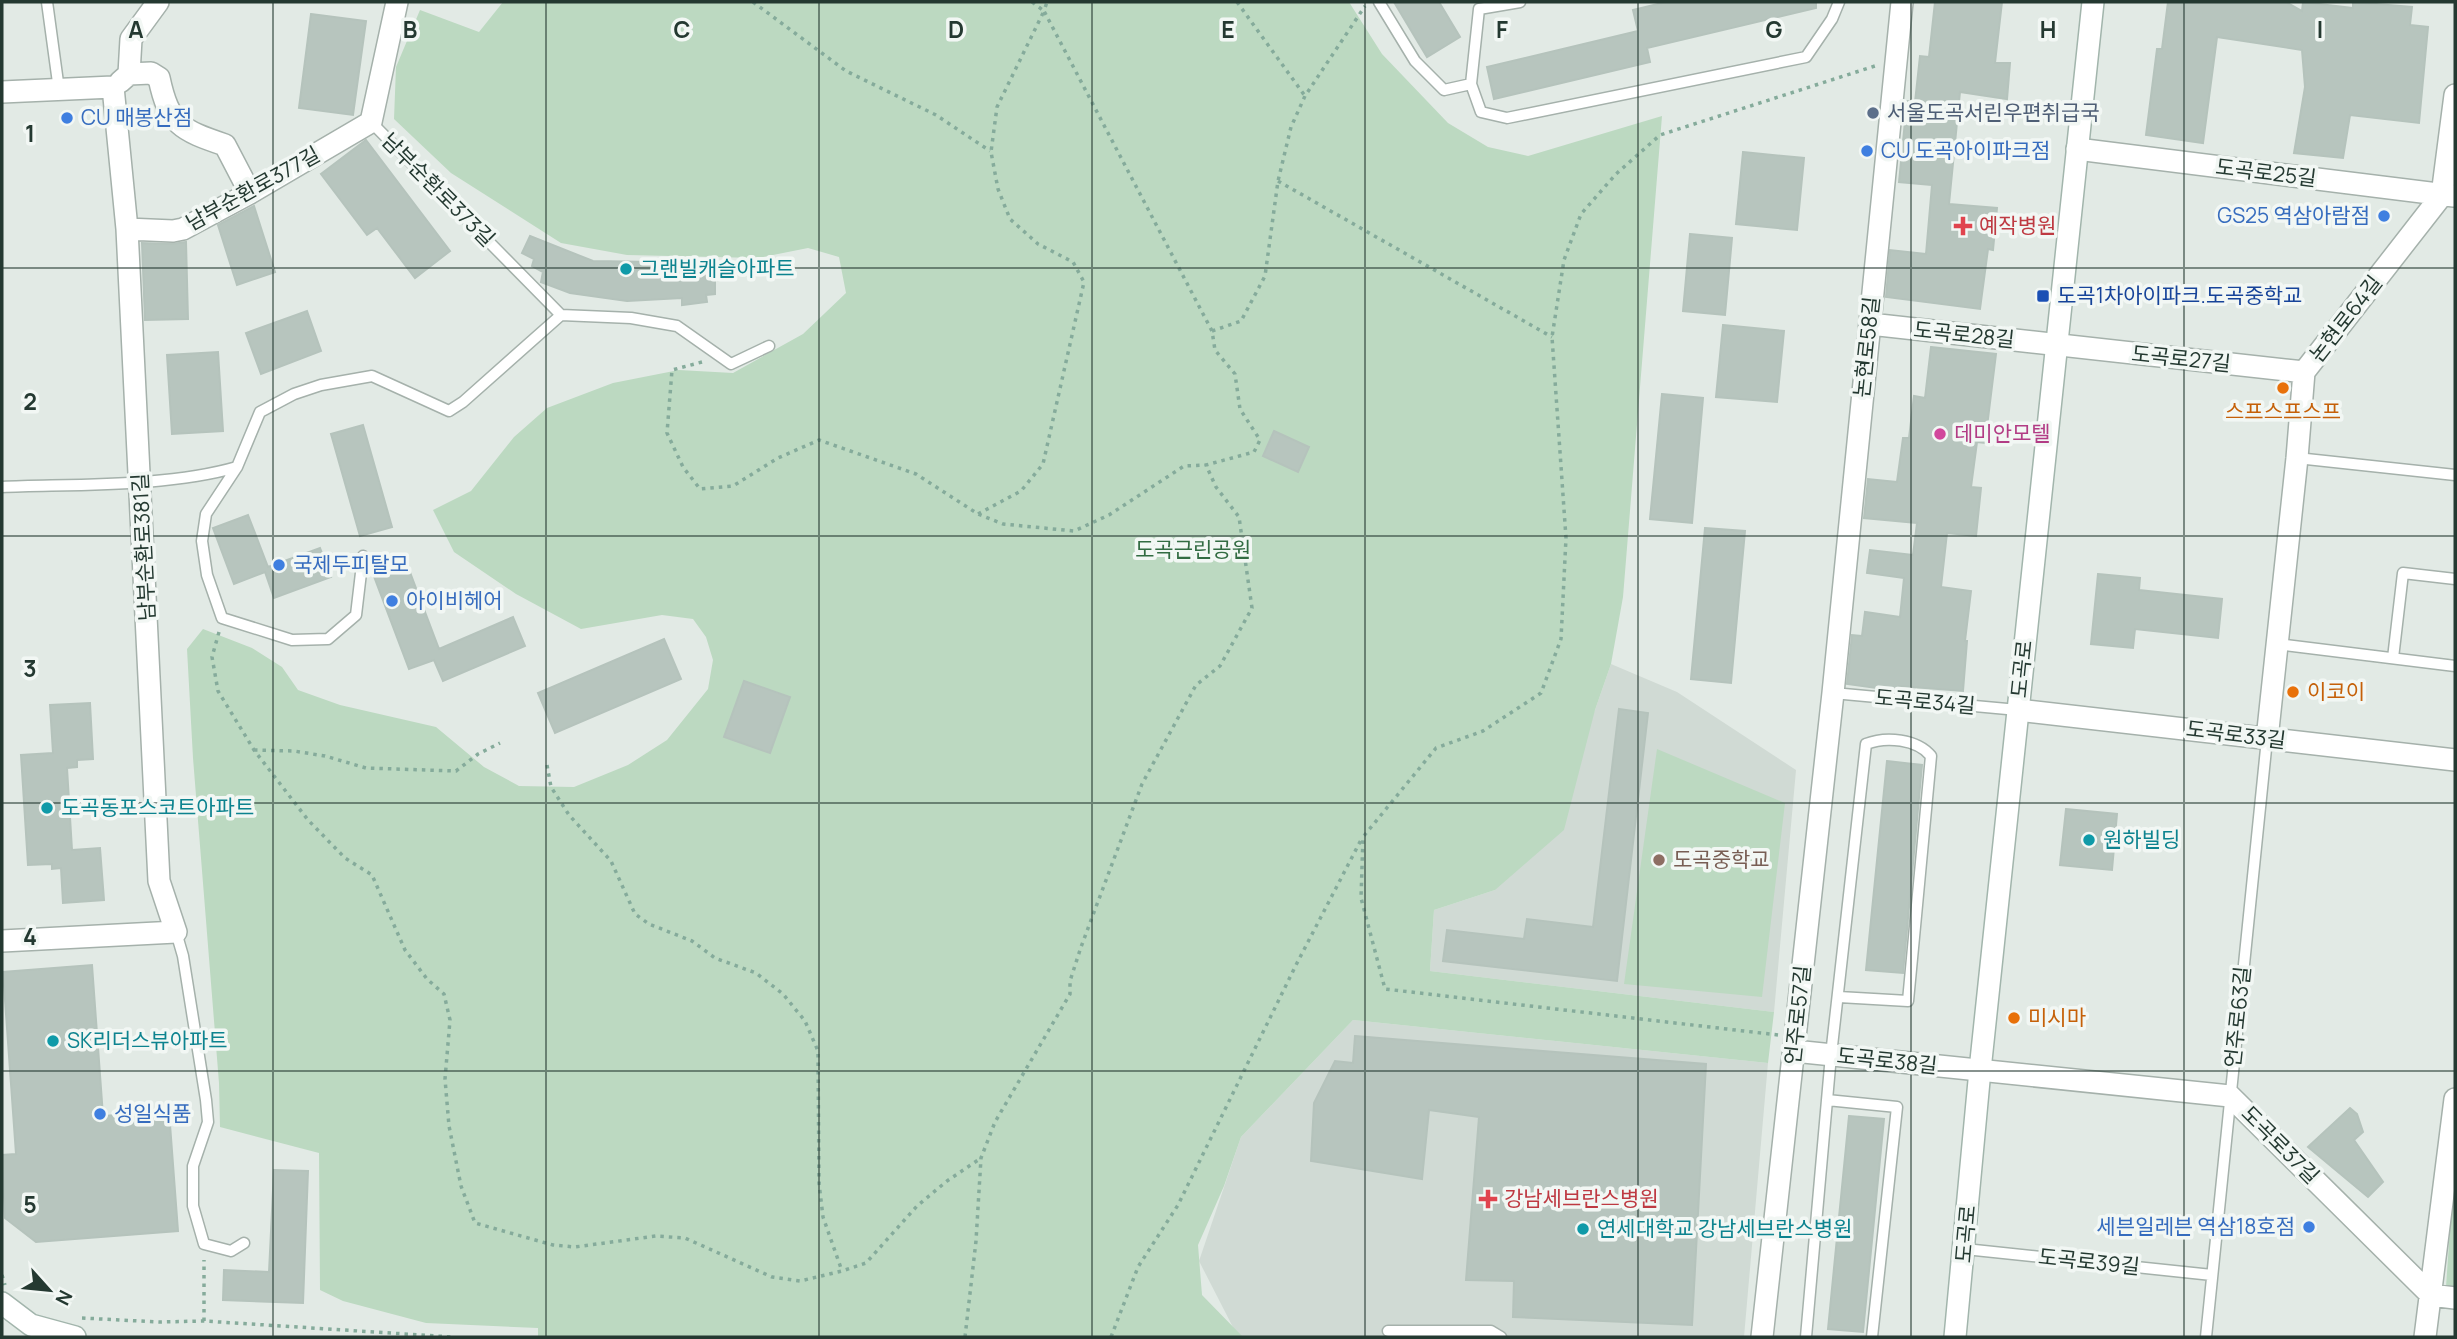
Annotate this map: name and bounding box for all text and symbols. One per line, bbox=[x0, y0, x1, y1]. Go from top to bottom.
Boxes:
text: A bbox=[128, 13, 144, 45]
text: B bbox=[403, 13, 417, 45]
text: C bbox=[674, 13, 691, 45]
text: D bbox=[948, 13, 964, 45]
text: E bbox=[1221, 13, 1235, 45]
text: F bbox=[1496, 13, 1508, 45]
text: G bbox=[1766, 13, 1783, 45]
text: H bbox=[2040, 13, 2056, 45]
text: I bbox=[2317, 13, 2323, 45]
place label: 서울도곡서린우편취급국 bbox=[1887, 98, 2100, 126]
place label: CU 매봉산점 bbox=[81, 103, 192, 131]
marker: 서울도곡서린우편취급국 bbox=[1865, 105, 1881, 121]
marker: CU 매봉산점 bbox=[59, 110, 75, 126]
text: 1 bbox=[25, 117, 35, 149]
street label: 남부순환로373길 bbox=[376, 126, 502, 252]
place label: CU 도곡아이파크점 bbox=[1881, 136, 2050, 164]
street label: 남부순환로377길 bbox=[180, 140, 325, 237]
marker: CU 도곡아이파크점 bbox=[1859, 143, 1875, 159]
street label: 도곡로25길 bbox=[2214, 152, 2318, 192]
place label: GS25 역삼아람점 bbox=[2217, 201, 2370, 229]
marker: GS25 역삼아람점 bbox=[2376, 208, 2392, 224]
place label: 예작병원 bbox=[1979, 211, 2056, 239]
marker: 예작병원 bbox=[1953, 216, 1973, 236]
place label: 그랜빌캐슬아파트 bbox=[640, 254, 795, 282]
marker: 그랜빌캐슬아파트 bbox=[618, 261, 634, 277]
street label: 논현로64길 bbox=[2303, 269, 2388, 367]
place label: 도곡1차아이파크.도곡중학교 bbox=[2057, 281, 2302, 309]
marker: 도곡1차아이파크.도곡중학교 bbox=[2035, 288, 2051, 304]
street label: 논현로58길 bbox=[1847, 295, 1885, 399]
street label: 도곡로28길 bbox=[1912, 315, 2016, 353]
street label: 도곡로27길 bbox=[2130, 339, 2232, 377]
marker: 스프스프스프 bbox=[2275, 380, 2291, 396]
text: 2 bbox=[23, 385, 37, 417]
place label: 스프스프스프 bbox=[2225, 397, 2341, 425]
place label: 데미안모텔 bbox=[1954, 419, 2051, 447]
marker: 데미안모텔 bbox=[1932, 426, 1948, 442]
street label: 남부순환로381길 bbox=[125, 472, 161, 622]
park label: 도곡근린공원 bbox=[1135, 535, 1251, 563]
place label: 국제두피탈모 bbox=[293, 550, 409, 578]
marker: 국제두피탈모 bbox=[271, 557, 287, 573]
place label: 아이비헤어 bbox=[406, 586, 503, 614]
marker: 아이비헤어 bbox=[384, 593, 400, 609]
street label: 도곡로 bbox=[2004, 639, 2038, 699]
text: 3 bbox=[23, 652, 37, 684]
place label: 이코이 bbox=[2307, 677, 2365, 705]
street label: 도곡로34길 bbox=[1873, 683, 1977, 719]
marker: 이코이 bbox=[2285, 684, 2301, 700]
street label: 도곡로33길 bbox=[2185, 714, 2288, 754]
place label: 도곡동포스코트아파트 bbox=[61, 793, 254, 821]
marker: 도곡동포스코트아파트 bbox=[39, 800, 55, 816]
place label: 원하빌딩 bbox=[2103, 825, 2180, 853]
marker: 원하빌딩 bbox=[2081, 832, 2097, 848]
place label: 도곡중학교 bbox=[1673, 845, 1770, 873]
marker: 도곡중학교 bbox=[1651, 852, 1667, 868]
text: 4 bbox=[23, 920, 37, 952]
street label: 언주로57길 bbox=[1778, 964, 1816, 1066]
street label: 언주로63길 bbox=[2218, 965, 2256, 1069]
place label: 미시마 bbox=[2028, 1003, 2086, 1031]
marker: 미시마 bbox=[2006, 1010, 2022, 1026]
place label: SK리더스뷰아파트 bbox=[67, 1026, 228, 1054]
marker: SK리더스뷰아파트 bbox=[45, 1033, 61, 1049]
street label: 도곡로38길 bbox=[1835, 1041, 1939, 1079]
place label: 성일식품 bbox=[114, 1099, 191, 1127]
street label: 도곡로37길 bbox=[2236, 1099, 2326, 1189]
marker: 성일식품 bbox=[92, 1106, 108, 1122]
place label: 강남세브란스병원 bbox=[1504, 1184, 1659, 1212]
text: 5 bbox=[23, 1188, 37, 1220]
marker: 강남세브란스병원 bbox=[1478, 1189, 1498, 1209]
street label: 도곡로 bbox=[1949, 1204, 1981, 1264]
place label: 세븐일레븐 역삼18호점 bbox=[2097, 1212, 2295, 1240]
place label: 연세대학교 강남세브란스병원 bbox=[1597, 1214, 1852, 1242]
marker: 세븐일레븐 역삼18호점 bbox=[2301, 1219, 2317, 1235]
marker: 연세대학교 강남세브란스병원 bbox=[1575, 1221, 1591, 1237]
street label: 도곡로39길 bbox=[2037, 1242, 2141, 1280]
north arrow bbox=[14, 1255, 84, 1325]
text: N bbox=[49, 1286, 79, 1310]

